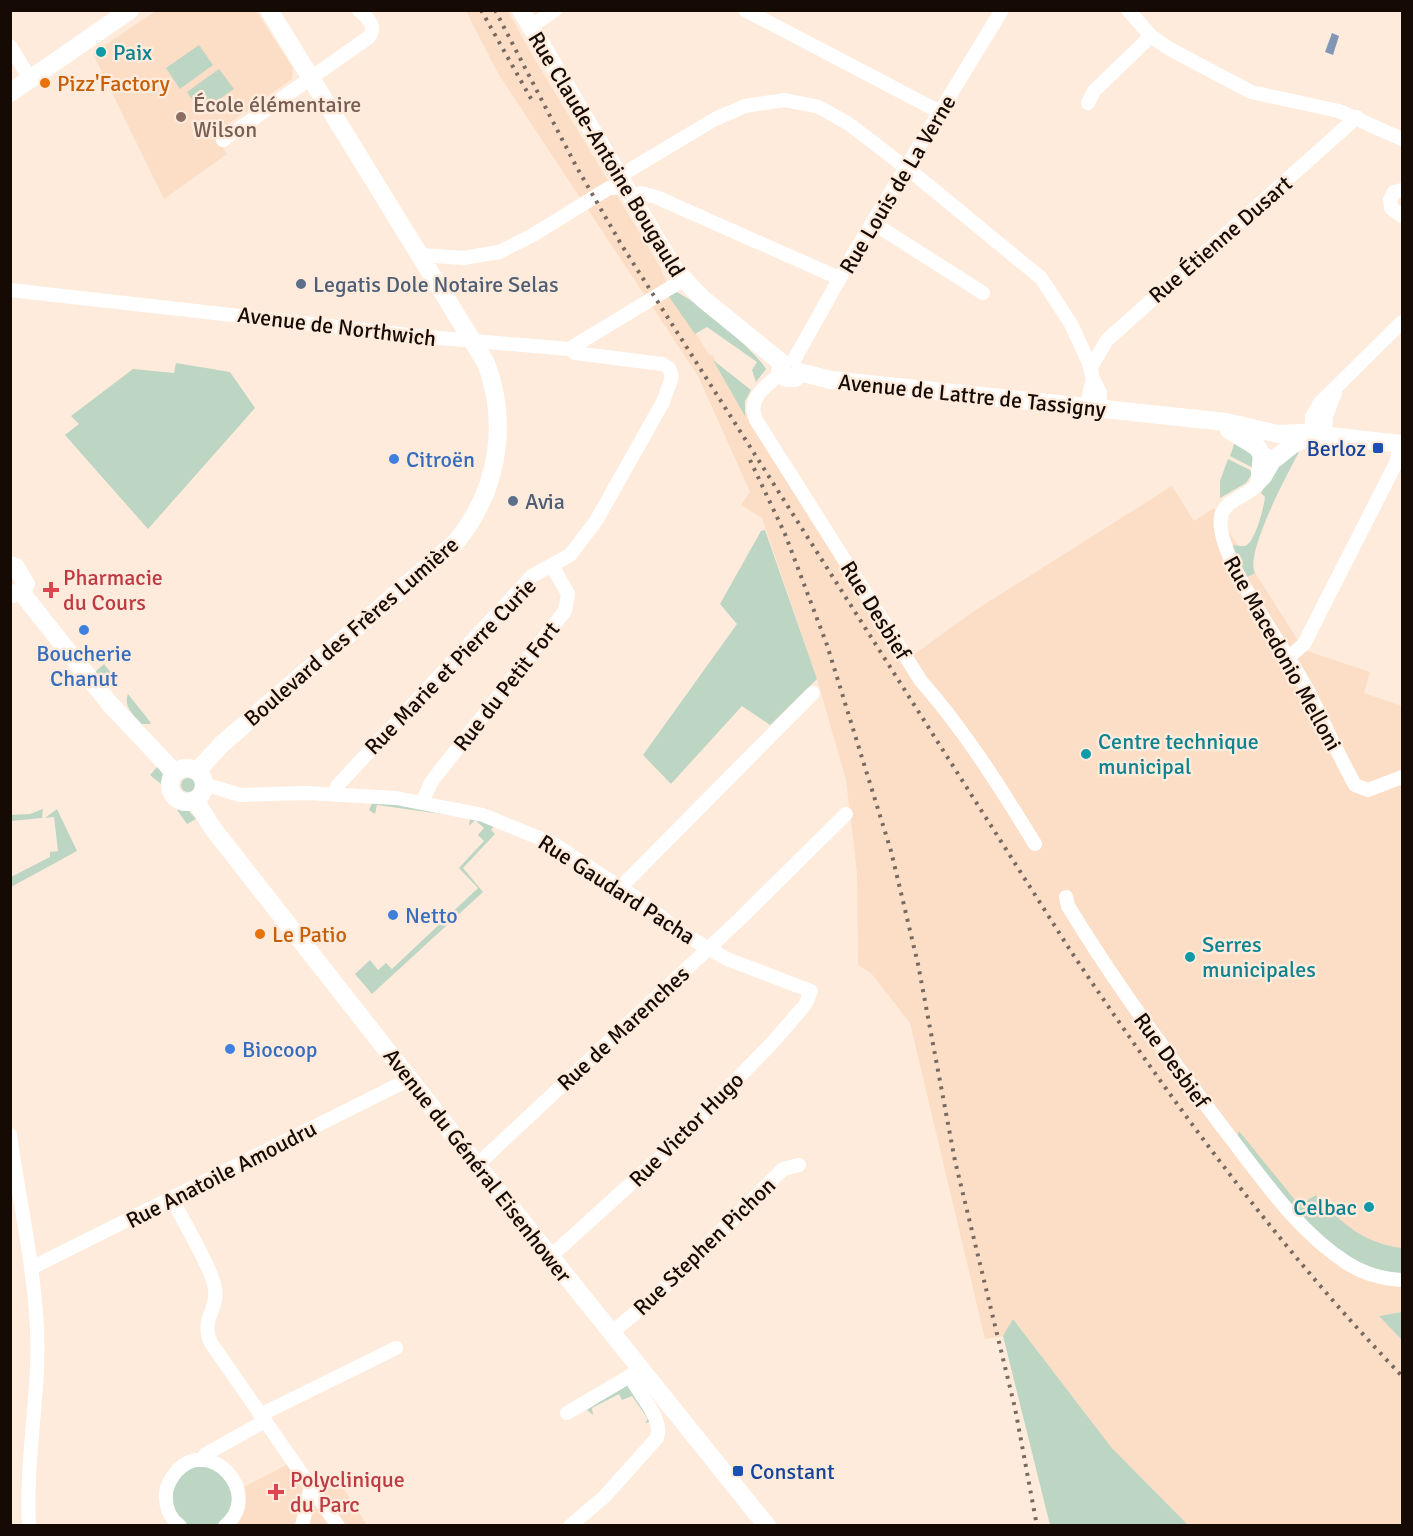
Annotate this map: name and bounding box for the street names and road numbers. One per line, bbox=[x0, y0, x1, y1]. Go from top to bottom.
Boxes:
street label: Rue Claude-Antoine Bougauld bbox=[522, 27, 691, 282]
street label: Rue Louis de La Verne bbox=[833, 90, 961, 279]
street label: Rue Étienne Dusart bbox=[1143, 170, 1298, 309]
street label: Avenue de Northwich bbox=[236, 301, 438, 352]
street label: Avenue de Lattre de Tassigny bbox=[837, 368, 1108, 423]
street label: Boulevard des Frères Lumière bbox=[239, 531, 464, 732]
street label: Rue Macedonio Melloni bbox=[1218, 551, 1347, 755]
street label: Rue Desbief bbox=[835, 556, 917, 666]
street label: Rue Marie et Pierre Curie bbox=[359, 572, 542, 760]
street label: Rue du Petit Fort bbox=[447, 616, 565, 756]
street label: Rue Gaudard Pacha bbox=[533, 829, 700, 950]
street label: Rue de Marenches bbox=[552, 960, 695, 1096]
street label: Rue Desbief bbox=[1128, 1007, 1216, 1115]
street label: Avenue du Général Eisenhower bbox=[378, 1043, 577, 1288]
street label: Rue Victor Hugo bbox=[623, 1066, 749, 1192]
street label: Rue Anatoile Amoudru bbox=[121, 1115, 321, 1234]
street label: Rue Stephen Pichon bbox=[628, 1172, 781, 1321]

